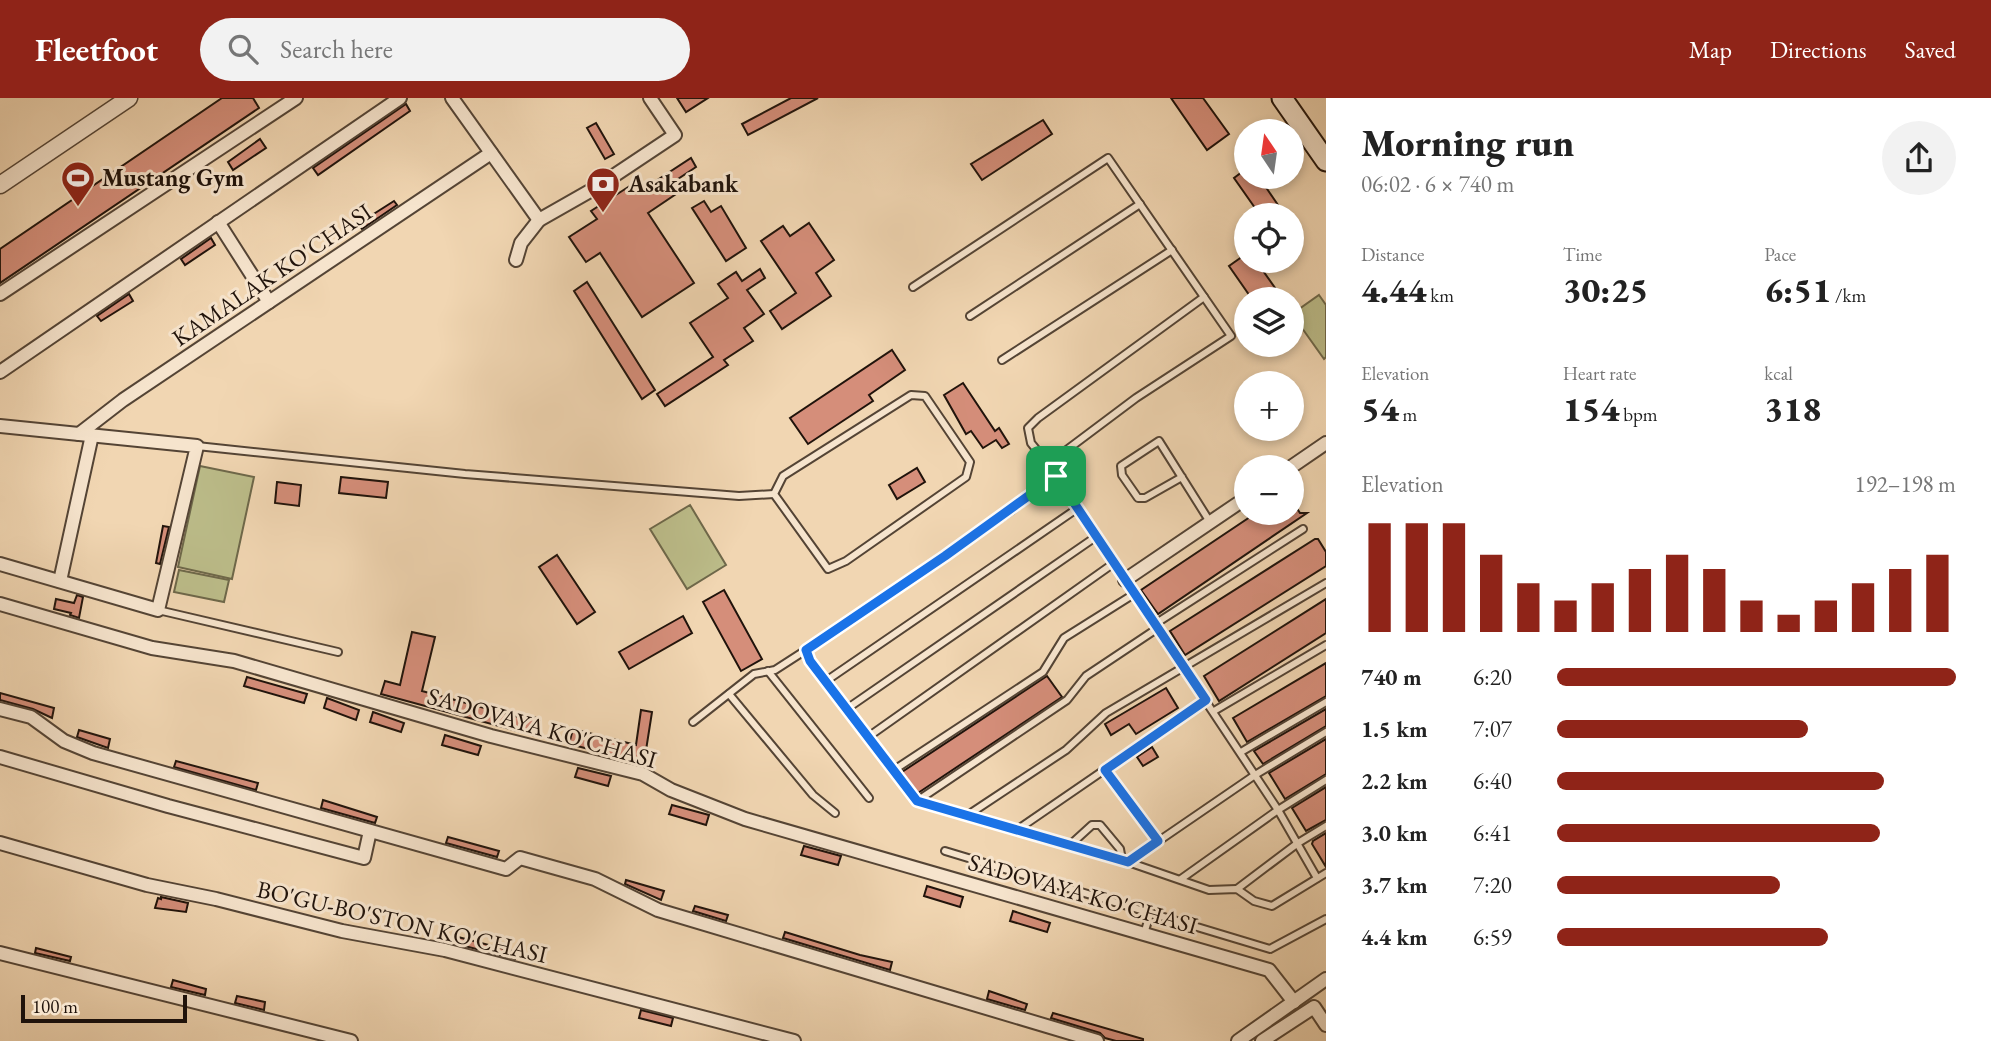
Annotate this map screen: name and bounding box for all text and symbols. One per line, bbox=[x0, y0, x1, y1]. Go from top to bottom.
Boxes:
search box bbox=[200, 18, 690, 81]
text: Fleetfoot bbox=[35, 28, 158, 71]
icon: search bbox=[224, 30, 262, 68]
text: Search here bbox=[280, 32, 393, 66]
text: Map bbox=[1689, 34, 1732, 65]
text: Directions bbox=[1770, 34, 1867, 65]
text: Saved bbox=[1905, 34, 1956, 65]
text: Morning run bbox=[1361, 118, 1574, 167]
north arrow bbox=[1234, 119, 1304, 189]
map controls bbox=[1234, 119, 1304, 525]
button: share bbox=[1882, 121, 1956, 195]
sports icon: Mustang Gym bbox=[59, 159, 97, 208]
place label: Mustang Gym bbox=[102, 162, 244, 194]
bank icon: Asakabank bbox=[584, 165, 622, 214]
place label: Asakabank bbox=[627, 168, 739, 199]
text: 06:02 · 6 × 740 m bbox=[1361, 169, 1514, 199]
street label: KAMALAK KO'CHASI bbox=[166, 196, 378, 353]
button: locate bbox=[1234, 203, 1304, 273]
text: Distance bbox=[1361, 242, 1424, 267]
text: Time bbox=[1563, 242, 1602, 267]
text: Pace bbox=[1764, 242, 1796, 267]
text: 4.44 bbox=[1361, 267, 1427, 312]
text: 30:25 bbox=[1563, 267, 1648, 312]
text: 6:51 bbox=[1764, 267, 1831, 312]
text: km bbox=[1427, 283, 1454, 308]
text: /km bbox=[1831, 283, 1866, 308]
button: layers bbox=[1234, 287, 1304, 357]
text: Elevation bbox=[1361, 361, 1429, 386]
text: Heart rate bbox=[1563, 361, 1636, 386]
text: kcal bbox=[1764, 361, 1793, 386]
button: + bbox=[1234, 371, 1304, 441]
text: 54 bbox=[1361, 386, 1399, 431]
text: 154 bbox=[1563, 386, 1619, 431]
text: 318 bbox=[1764, 386, 1821, 431]
text: m bbox=[1399, 402, 1417, 427]
text: bpm bbox=[1619, 402, 1658, 427]
pin bbox=[1026, 446, 1086, 506]
button: − bbox=[1234, 455, 1304, 525]
icon: arrive bbox=[1037, 457, 1075, 495]
text: Elevation bbox=[1361, 469, 1444, 499]
text: 192–198 m bbox=[1855, 469, 1956, 499]
text: 740 m bbox=[1361, 662, 1422, 692]
text: 6:20 bbox=[1473, 662, 1512, 692]
street label: SADOVAYA KO'CHASI bbox=[424, 680, 660, 775]
text: 1.5 km bbox=[1361, 714, 1428, 744]
text: 7:07 bbox=[1473, 714, 1512, 744]
text: 2.2 km bbox=[1361, 766, 1428, 796]
text: 6:40 bbox=[1473, 766, 1512, 796]
text: 3.0 km bbox=[1361, 818, 1428, 848]
text: 6:41 bbox=[1473, 818, 1512, 848]
street label: SADOVAYA KO'CHASI bbox=[965, 846, 1201, 941]
text: 3.7 km bbox=[1361, 870, 1428, 900]
text: 7:20 bbox=[1473, 870, 1512, 900]
street label: BO'GU-BO'STON KO'CHASI bbox=[254, 873, 550, 970]
text: 4.4 km bbox=[1361, 922, 1428, 952]
text: 6:59 bbox=[1473, 922, 1512, 952]
scale bar bbox=[21, 992, 187, 1024]
text: 100 m bbox=[32, 994, 78, 1019]

